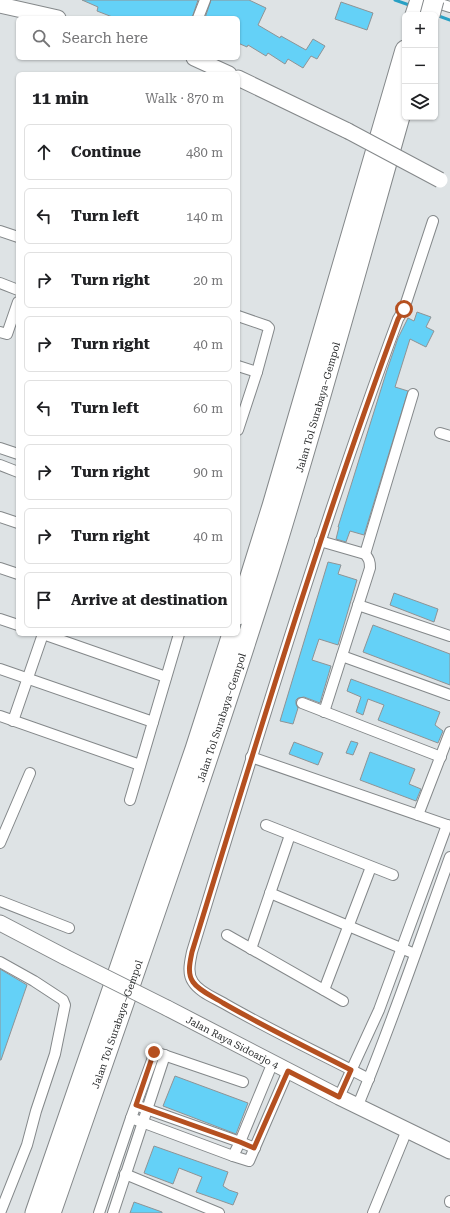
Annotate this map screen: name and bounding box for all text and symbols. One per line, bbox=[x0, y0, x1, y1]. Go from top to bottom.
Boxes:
map controls bbox=[402, 12, 438, 120]
button: + bbox=[402, 12, 438, 48]
search box bbox=[16, 16, 240, 60]
icon: search bbox=[30, 27, 52, 49]
text: Search here bbox=[62, 29, 148, 47]
button: − bbox=[402, 48, 438, 84]
button: layers bbox=[402, 84, 438, 120]
text: 11 min bbox=[32, 88, 89, 108]
text: Walk · 870 m bbox=[145, 91, 224, 106]
icon: ahead bbox=[33, 141, 55, 163]
text: Continue bbox=[71, 143, 141, 161]
text: 480 m bbox=[186, 145, 223, 160]
icon: left bbox=[33, 205, 55, 227]
text: Turn left bbox=[71, 207, 139, 225]
text: 140 m bbox=[186, 209, 223, 224]
icon: right bbox=[33, 269, 55, 291]
text: Turn right bbox=[71, 271, 150, 289]
text: 20 m bbox=[193, 273, 223, 288]
route start bbox=[395, 300, 413, 318]
icon: right bbox=[33, 333, 55, 355]
text: Turn right bbox=[71, 335, 150, 353]
text: 40 m bbox=[193, 337, 223, 352]
street label: Jalan Tol Surabaya–Gempol bbox=[293, 341, 342, 474]
icon: left bbox=[33, 397, 55, 419]
text: Turn left bbox=[71, 399, 139, 417]
text: 60 m bbox=[193, 401, 223, 416]
icon: right bbox=[33, 461, 55, 483]
text: Turn right bbox=[71, 463, 150, 481]
text: 90 m bbox=[193, 465, 223, 480]
icon: right bbox=[33, 525, 55, 547]
text: Turn right bbox=[71, 527, 150, 545]
text: 40 m bbox=[193, 529, 223, 544]
icon: arrive bbox=[33, 589, 55, 611]
text: Arrive at destination bbox=[71, 591, 227, 609]
street label: Jalan Tol Surabaya–Gempol bbox=[195, 652, 248, 783]
street label: Jalan Tol Surabaya–Gempol bbox=[89, 958, 144, 1090]
street label: Jalan Raya Sidoarjo 4 bbox=[185, 1014, 281, 1071]
route end bbox=[145, 1043, 163, 1061]

